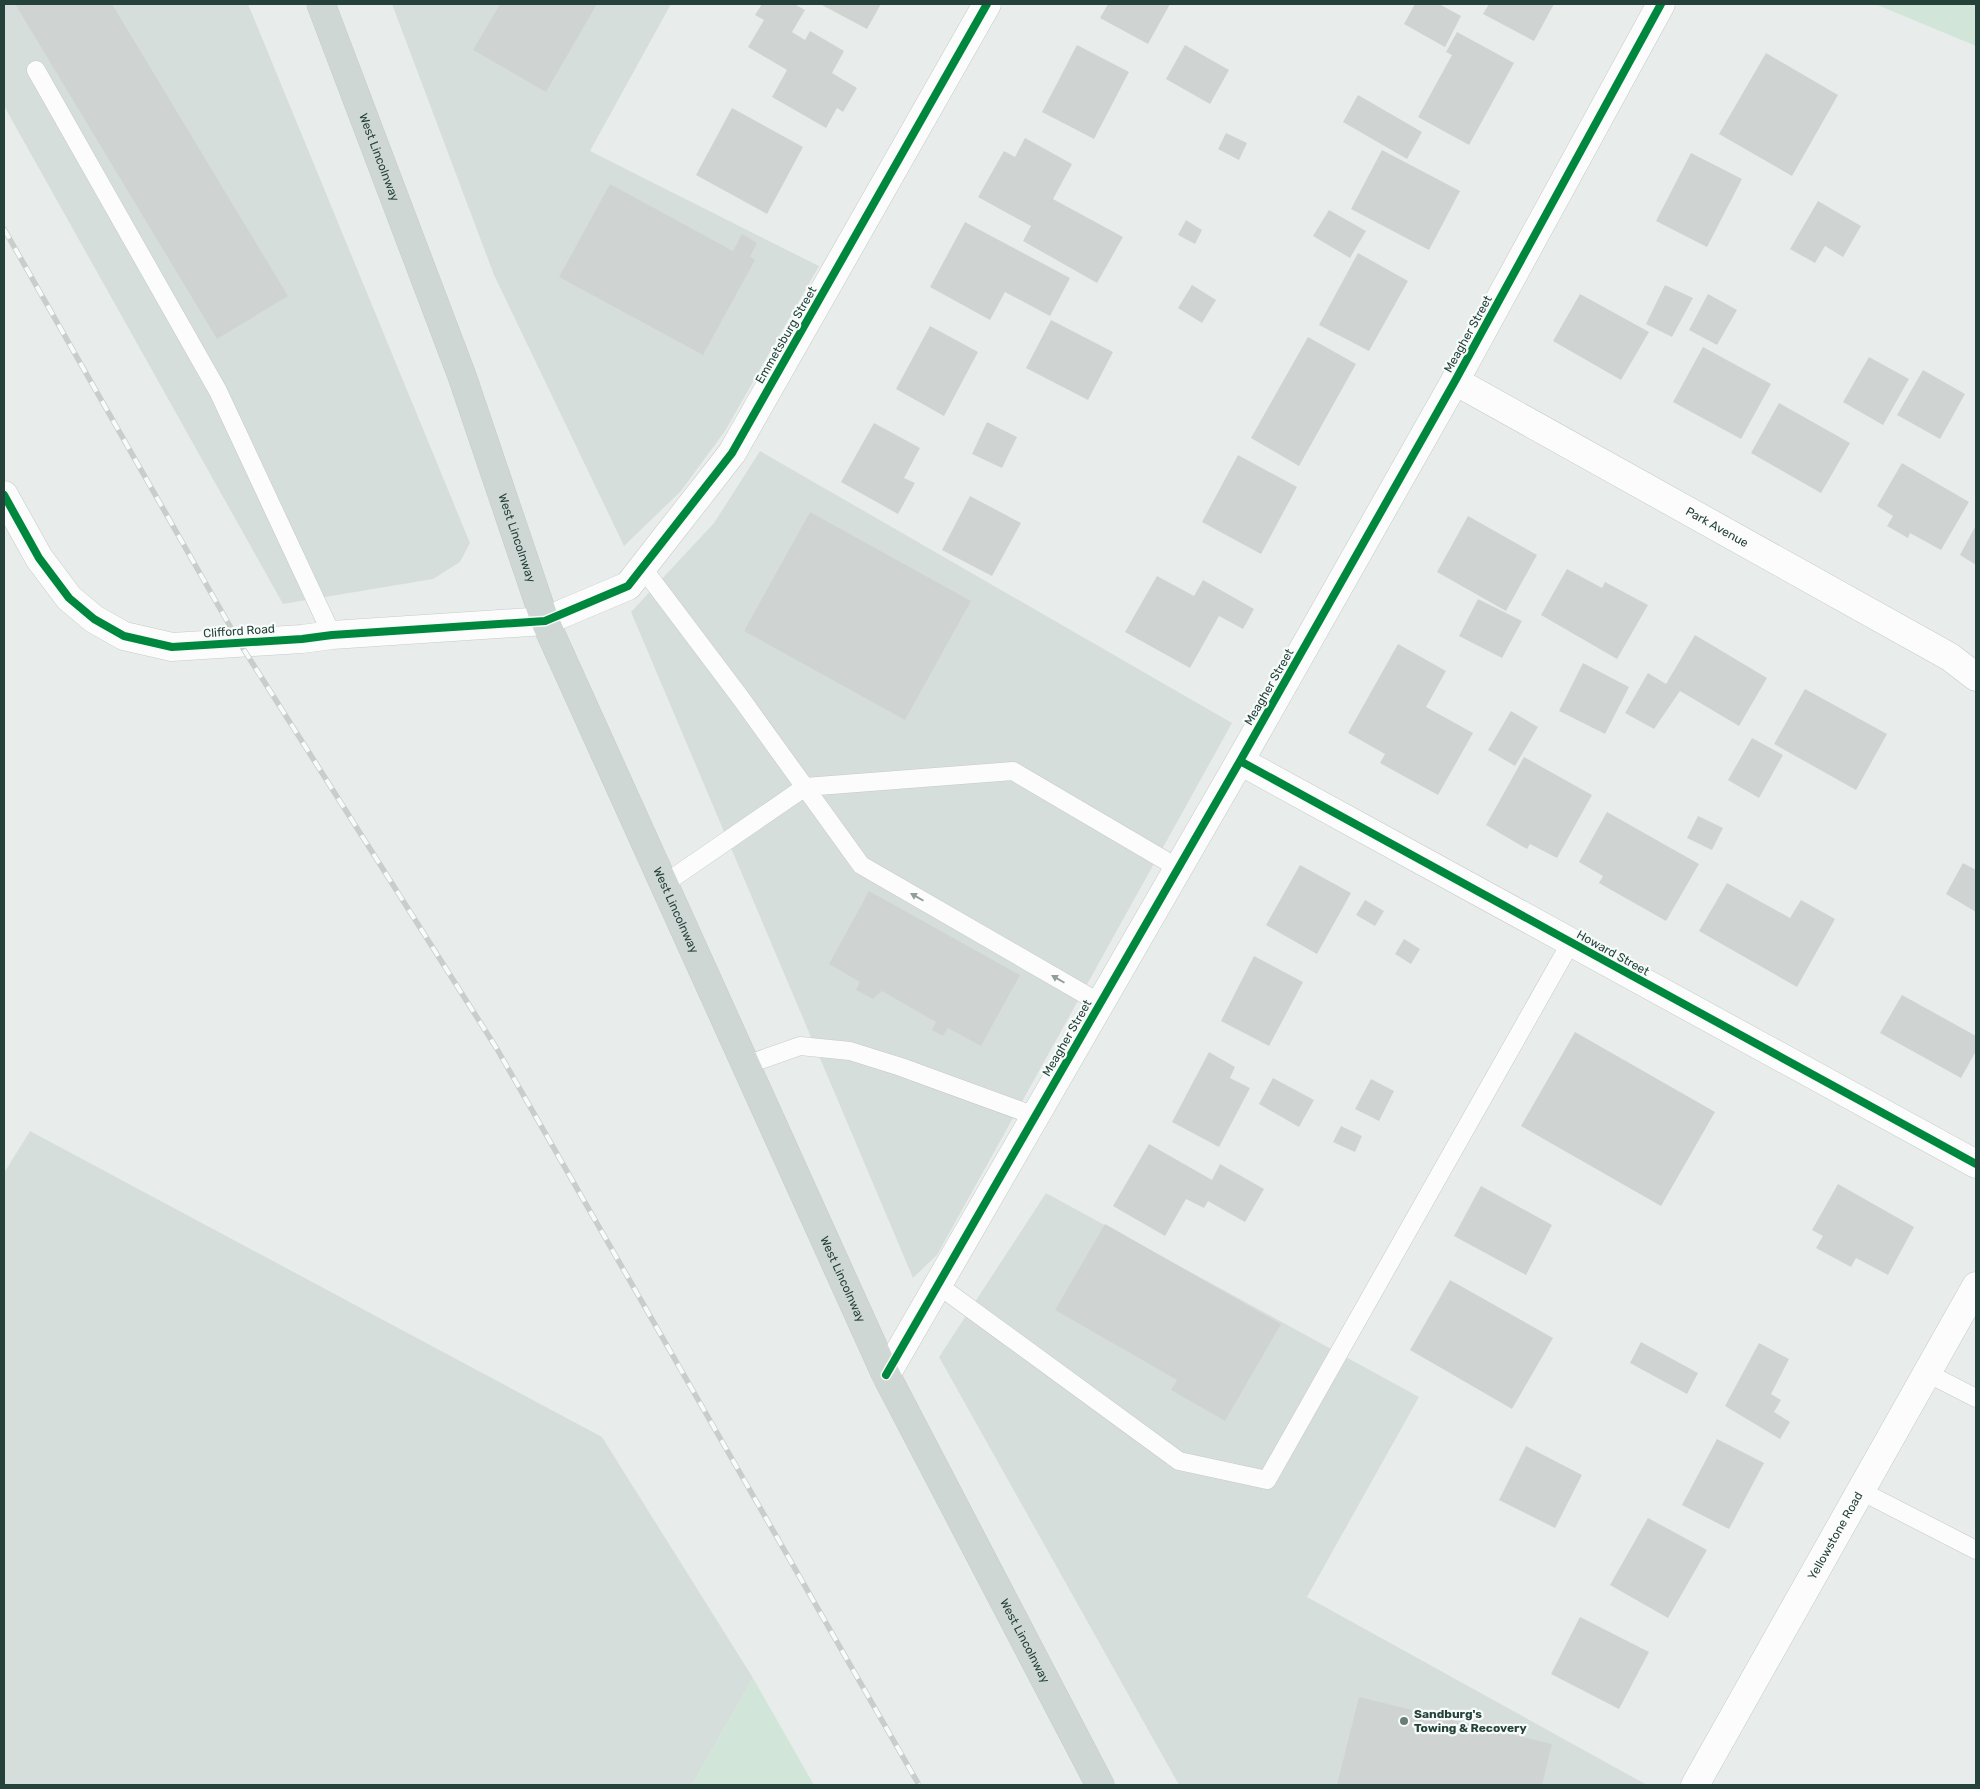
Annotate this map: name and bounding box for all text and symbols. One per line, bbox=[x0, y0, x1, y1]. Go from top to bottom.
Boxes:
street label: West Lincolnway bbox=[356, 111, 402, 204]
street label: Emmetsburg Street bbox=[753, 284, 820, 386]
street label: Meagher Street bbox=[1441, 293, 1495, 375]
street label: West Lincolnway bbox=[495, 492, 539, 585]
street label: Park Avenue bbox=[1683, 504, 1751, 550]
street label: Clifford Road bbox=[203, 622, 275, 640]
street label: Meagher Street bbox=[1241, 646, 1297, 728]
street label: West Lincolnway bbox=[650, 865, 702, 956]
one-way arrow bbox=[910, 893, 924, 902]
street label: Howard Street bbox=[1574, 927, 1652, 979]
one-way arrow bbox=[1051, 974, 1064, 983]
street label: Meagher Street bbox=[1039, 997, 1095, 1079]
street label: West Lincolnway bbox=[817, 1234, 868, 1325]
street label: Yellowstone Road bbox=[1805, 1489, 1866, 1582]
street label: West Lincolnway bbox=[997, 1596, 1053, 1686]
place label: Sandburg's Towing & Recovery bbox=[1414, 1707, 1527, 1735]
marker: Sandburg's Towing & Recovery bbox=[1398, 1715, 1410, 1727]

